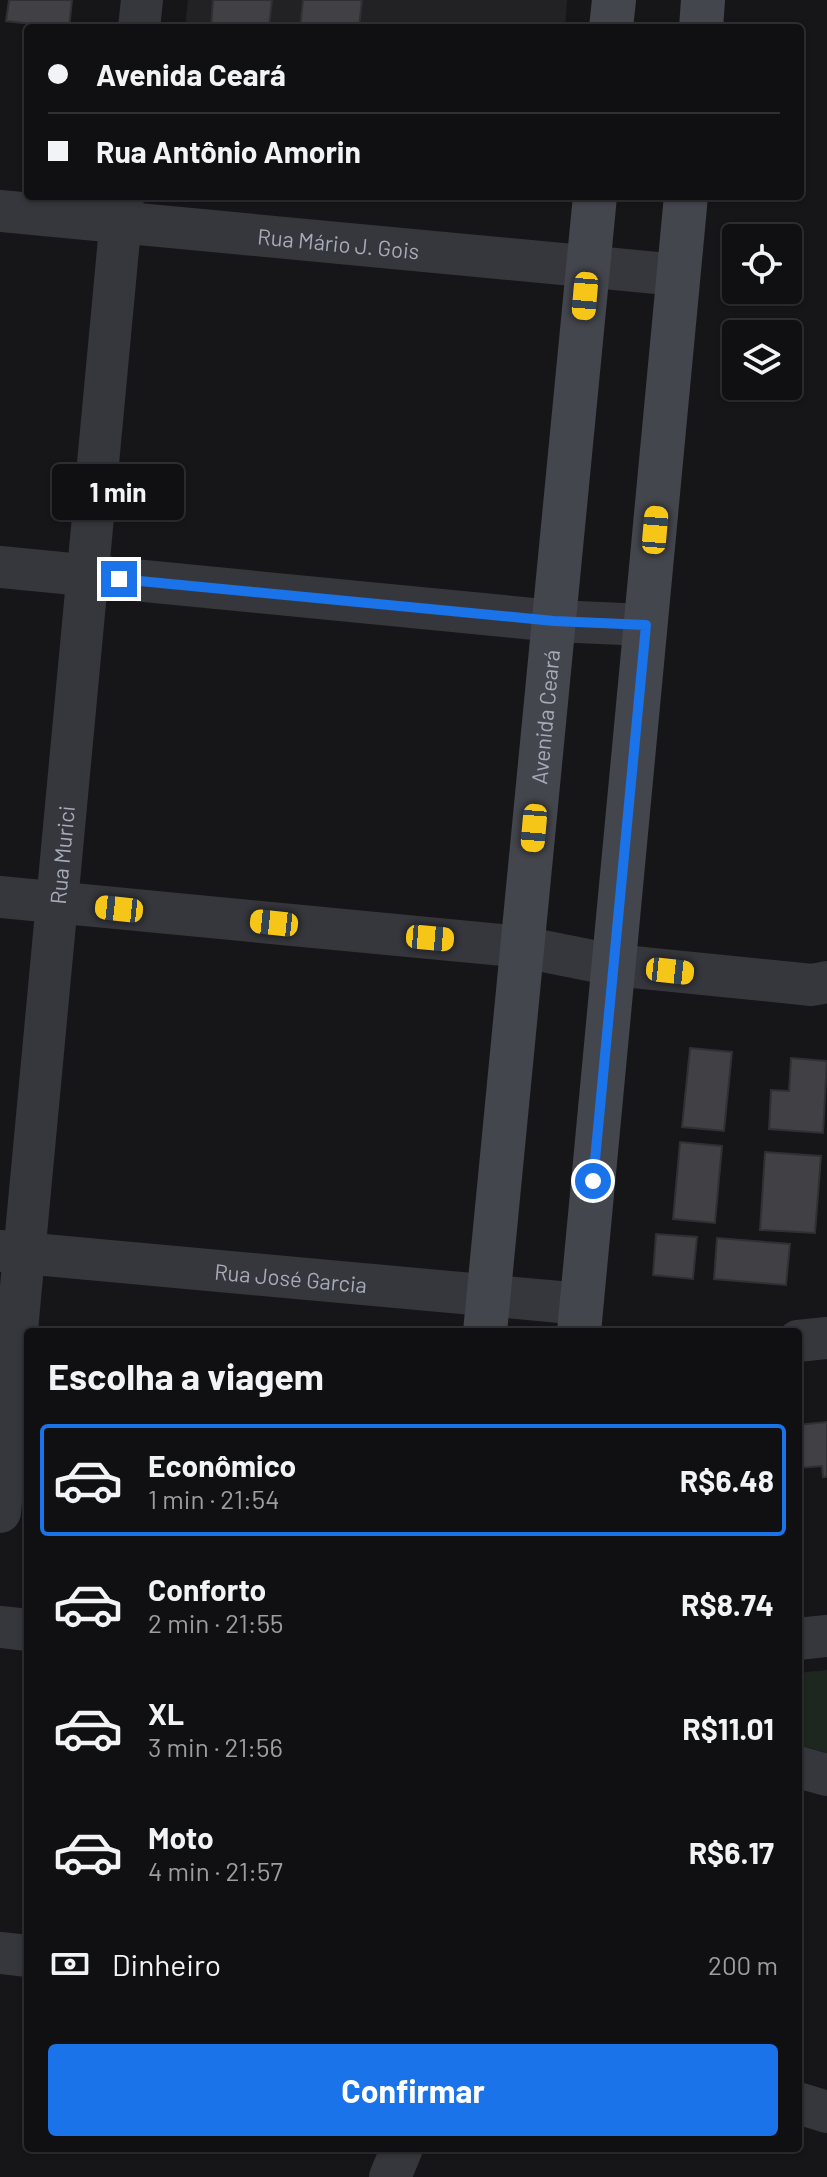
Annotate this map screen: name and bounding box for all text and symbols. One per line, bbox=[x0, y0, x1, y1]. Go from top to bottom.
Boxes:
text: Avenida Ceará bbox=[96, 56, 286, 92]
text: Rua Antônio Amorin bbox=[96, 133, 361, 169]
street label: Rua Mário J. Gois bbox=[256, 222, 421, 264]
map controls bbox=[722, 224, 802, 400]
button: locate bbox=[722, 224, 802, 304]
car bbox=[571, 271, 599, 321]
button: layers bbox=[722, 320, 802, 400]
callout: 1 min bbox=[53, 463, 185, 519]
text: 1 min bbox=[90, 476, 146, 507]
car bbox=[641, 505, 669, 555]
route end bbox=[101, 561, 137, 597]
street label: Avenida Ceará bbox=[525, 648, 564, 785]
car bbox=[520, 803, 548, 853]
street label: Rua Murici bbox=[44, 804, 79, 905]
car bbox=[94, 895, 144, 923]
car bbox=[249, 909, 299, 937]
car bbox=[405, 924, 455, 952]
car bbox=[645, 957, 695, 985]
route start bbox=[575, 1163, 611, 1199]
street label: Rua José Garcia bbox=[213, 1258, 368, 1297]
text: Escolha a viagem bbox=[48, 1354, 324, 1397]
icon: car bbox=[52, 1444, 124, 1516]
text: Econômico bbox=[148, 1447, 296, 1483]
text: R$6.48 bbox=[680, 1462, 774, 1498]
text: 1 min · 21:54 bbox=[148, 1483, 279, 1514]
icon: car bbox=[52, 1568, 124, 1640]
text: Conforto bbox=[148, 1571, 266, 1607]
text: R$8.74 bbox=[681, 1586, 774, 1622]
text: 2 min · 21:55 bbox=[148, 1607, 283, 1638]
icon: car bbox=[52, 1692, 124, 1764]
text: XL bbox=[148, 1695, 184, 1731]
text: R$11.01 bbox=[682, 1710, 774, 1746]
text: 3 min · 21:56 bbox=[148, 1731, 283, 1762]
icon: car bbox=[52, 1816, 124, 1888]
text: Moto bbox=[148, 1819, 214, 1855]
text: R$6.17 bbox=[689, 1834, 774, 1870]
text: 4 min · 21:57 bbox=[148, 1855, 283, 1886]
icon: cash bbox=[48, 1942, 92, 1986]
text: Dinheiro bbox=[112, 1946, 221, 1982]
text: 200 m bbox=[708, 1949, 778, 1980]
button: Confirmar bbox=[48, 2044, 778, 2136]

